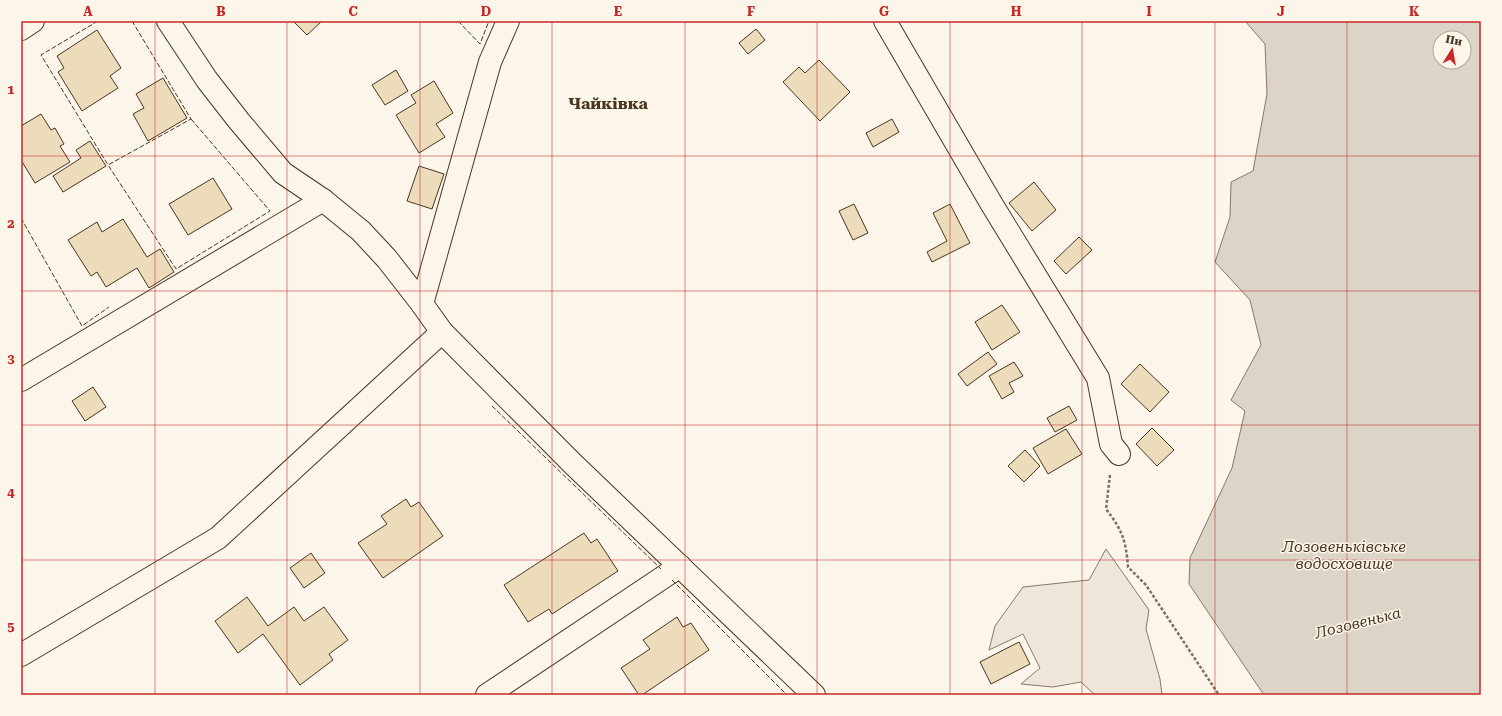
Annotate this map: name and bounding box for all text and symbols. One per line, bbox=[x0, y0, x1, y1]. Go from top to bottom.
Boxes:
text: A bbox=[83, 4, 93, 19]
text: B bbox=[216, 4, 226, 19]
text: C bbox=[348, 4, 358, 19]
text: D bbox=[481, 4, 491, 19]
text: E bbox=[614, 4, 622, 19]
text: F bbox=[747, 4, 755, 19]
text: G bbox=[879, 4, 889, 19]
text: H bbox=[1011, 4, 1022, 19]
text: I bbox=[1146, 4, 1152, 19]
text: J bbox=[1277, 4, 1285, 19]
text: K bbox=[1409, 4, 1420, 19]
north arrow bbox=[1432, 30, 1472, 70]
text: Пн bbox=[1445, 33, 1464, 49]
text: 1 bbox=[7, 82, 15, 97]
district label: Чайківка bbox=[568, 94, 648, 113]
text: 2 bbox=[7, 216, 15, 231]
text: 3 bbox=[7, 351, 15, 366]
text: 4 bbox=[7, 485, 15, 500]
water label: Лозовеньківське водосховище bbox=[1281, 538, 1406, 573]
water label: Лозовенька bbox=[1312, 604, 1403, 643]
text: 5 bbox=[7, 619, 15, 634]

